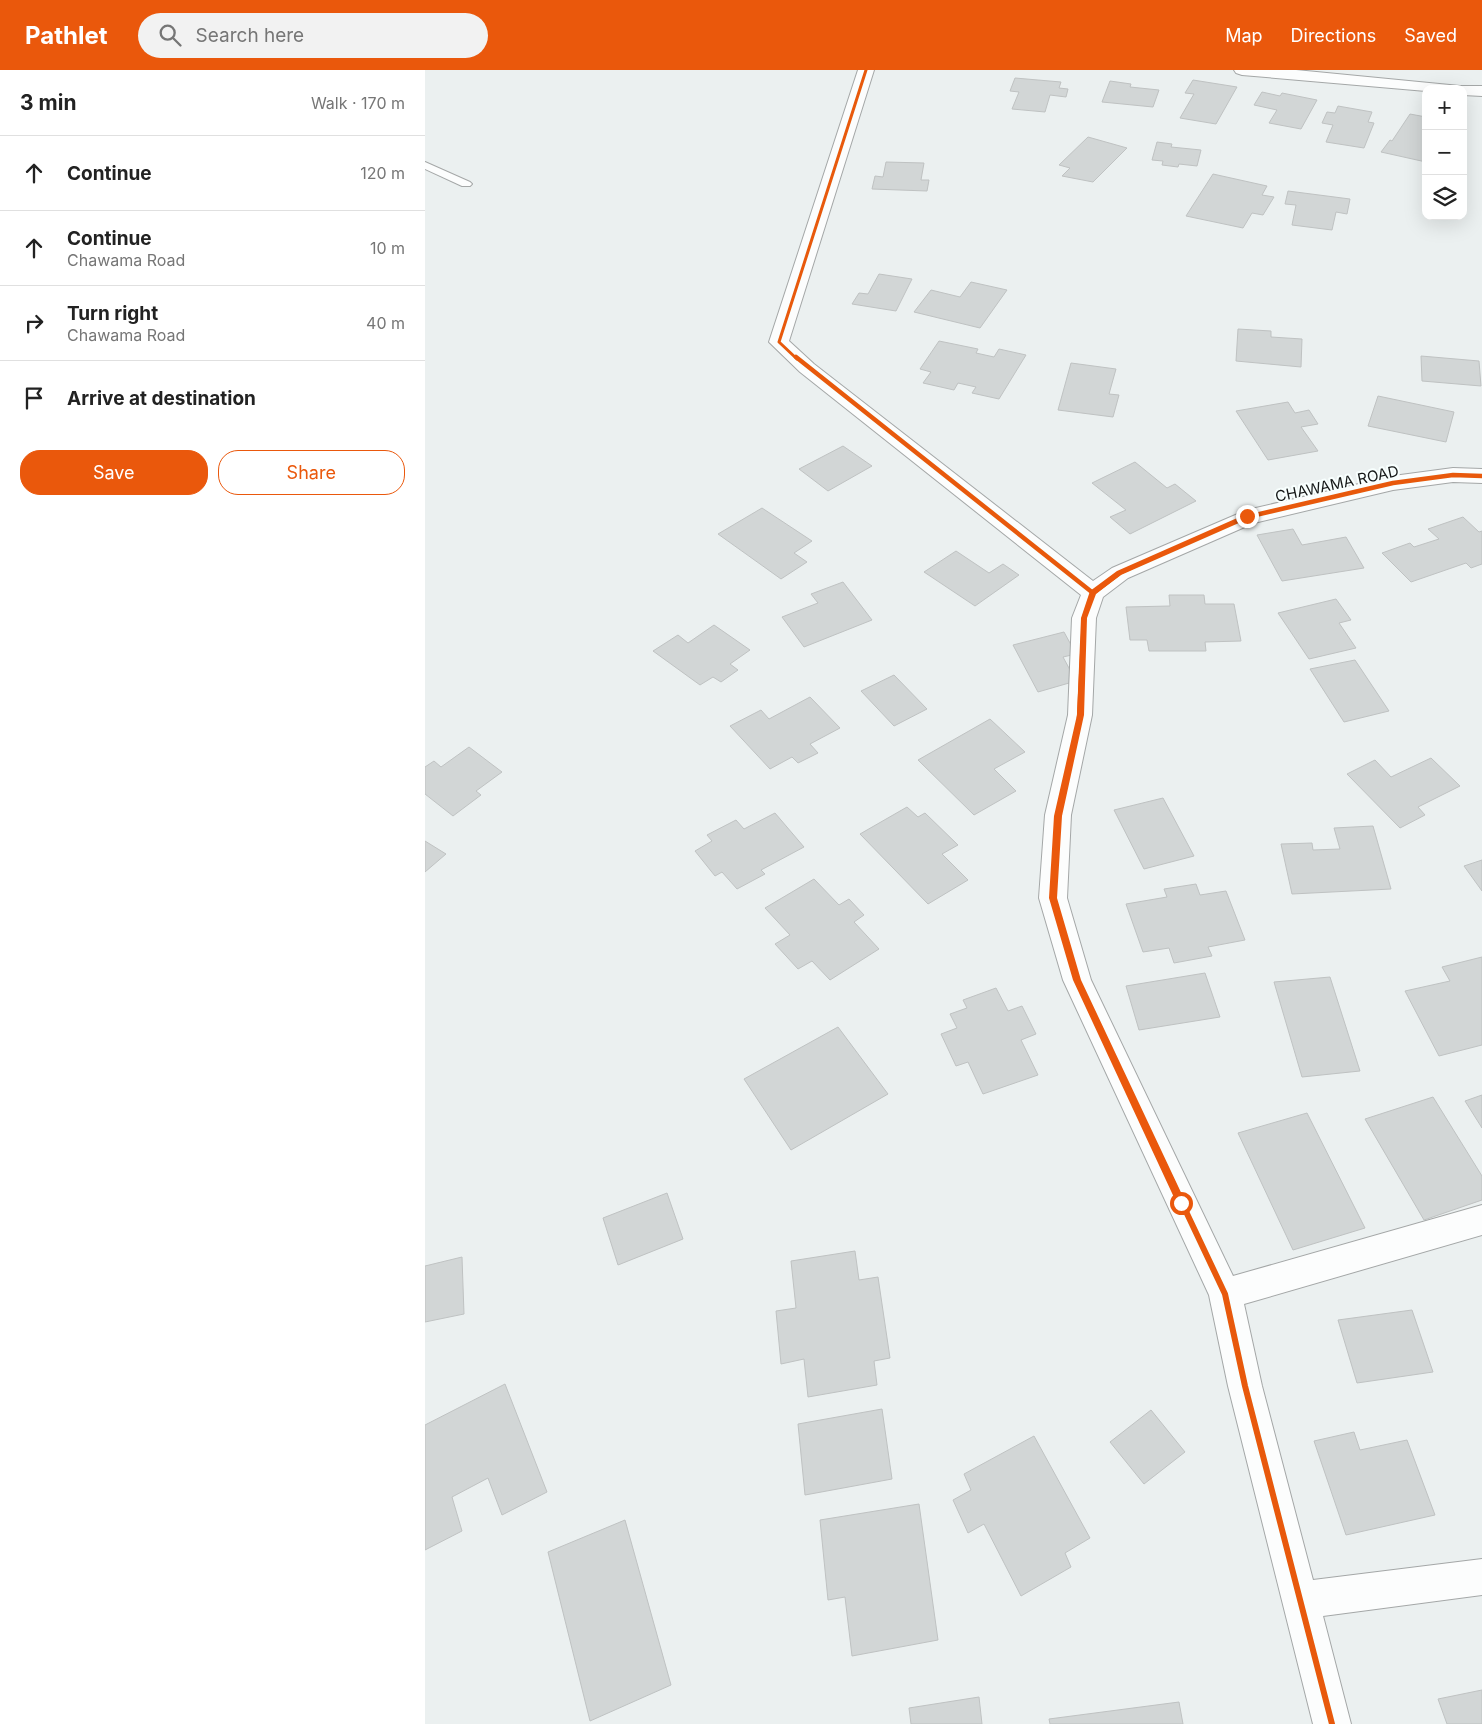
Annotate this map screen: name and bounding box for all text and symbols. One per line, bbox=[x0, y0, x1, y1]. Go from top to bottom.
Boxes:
search box bbox=[138, 13, 488, 58]
text: Pathlet bbox=[25, 21, 108, 50]
icon: search bbox=[156, 21, 184, 49]
text: Search here bbox=[196, 24, 304, 47]
text: Map bbox=[1225, 25, 1263, 46]
text: Directions bbox=[1291, 25, 1376, 46]
text: Saved bbox=[1404, 25, 1457, 46]
map controls bbox=[1422, 85, 1467, 220]
button: + bbox=[1422, 85, 1467, 130]
text: 3 min bbox=[20, 90, 76, 115]
text: Walk · 170 m bbox=[311, 93, 405, 113]
button: − bbox=[1422, 130, 1467, 175]
icon: ahead bbox=[20, 159, 48, 187]
text: Continue bbox=[67, 162, 152, 185]
text: 120 m bbox=[360, 163, 405, 183]
button: layers bbox=[1422, 175, 1467, 220]
text: Continue bbox=[67, 227, 152, 250]
icon: ahead bbox=[20, 234, 48, 262]
text: 10 m bbox=[370, 238, 405, 258]
text: Chawama Road bbox=[67, 250, 185, 270]
text: Turn right bbox=[67, 302, 158, 325]
icon: right bbox=[20, 309, 48, 337]
text: 40 m bbox=[366, 313, 405, 333]
text: Chawama Road bbox=[67, 325, 185, 345]
icon: arrive bbox=[20, 384, 48, 412]
text: Arrive at destination bbox=[67, 387, 256, 410]
button: Save bbox=[20, 450, 208, 495]
button: Share bbox=[218, 450, 405, 495]
street label: CHAWAMA ROAD bbox=[1273, 461, 1400, 506]
route end bbox=[1236, 505, 1259, 528]
route start bbox=[1170, 1192, 1193, 1215]

